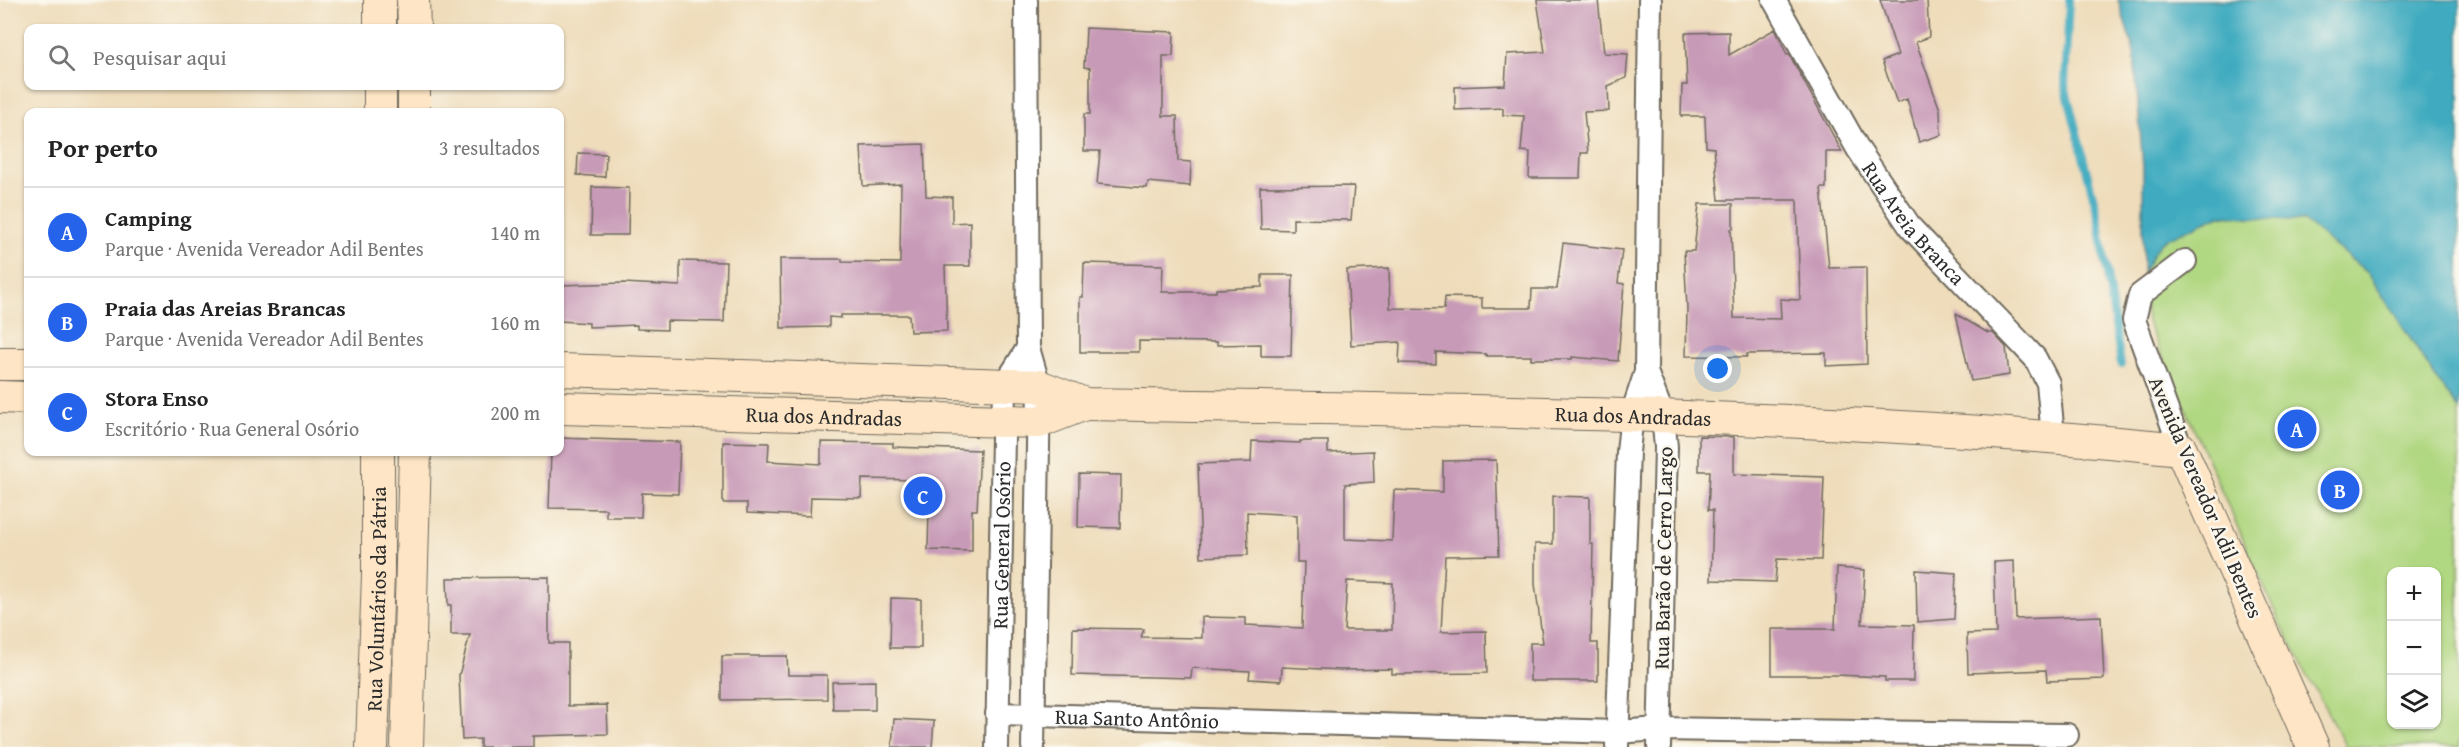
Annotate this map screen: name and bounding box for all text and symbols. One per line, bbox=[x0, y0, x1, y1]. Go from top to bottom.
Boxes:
search box bbox=[24, 24, 564, 90]
icon: search bbox=[45, 41, 78, 74]
text: Pesquisar aqui bbox=[93, 41, 227, 73]
text: Por perto bbox=[48, 128, 158, 167]
text: 3 resultados bbox=[439, 133, 540, 162]
street label: Rua Areia Branca bbox=[1855, 155, 1973, 292]
text: Camping bbox=[105, 202, 192, 234]
text: A bbox=[61, 218, 74, 247]
text: 140 m bbox=[490, 218, 540, 247]
text: Parque · Avenida Vereador Adil Bentes bbox=[105, 234, 424, 263]
text: Praia das Areias Brancas bbox=[105, 292, 346, 324]
text: B bbox=[61, 308, 74, 337]
text: 160 m bbox=[490, 308, 540, 337]
text: Parque · Avenida Vereador Adil Bentes bbox=[105, 324, 424, 353]
your location bbox=[1703, 354, 1732, 383]
street label: Avenida Vereador Adil Bentes bbox=[2141, 371, 2271, 623]
text: Stora Enso bbox=[105, 382, 209, 414]
text: C bbox=[62, 398, 73, 427]
text: 200 m bbox=[490, 398, 540, 427]
street label: Rua dos Andradas bbox=[745, 398, 903, 433]
street label: Rua dos Andradas bbox=[1555, 398, 1712, 433]
pin: A bbox=[2278, 406, 2316, 452]
text: Escritório · Rua General Osório bbox=[105, 414, 359, 443]
street label: Rua Barão de Cerro Largo bbox=[1646, 446, 1680, 670]
street label: Rua General Osório bbox=[984, 461, 1018, 629]
pin: B bbox=[2320, 468, 2360, 512]
pin: C bbox=[904, 474, 942, 518]
street label: Rua Voluntários da Pátria bbox=[358, 487, 394, 712]
map controls bbox=[2387, 567, 2441, 729]
button: + bbox=[2387, 567, 2441, 621]
button: − bbox=[2387, 621, 2441, 675]
button: layers bbox=[2387, 675, 2441, 729]
street label: Rua Santo Antônio bbox=[1055, 700, 1219, 736]

